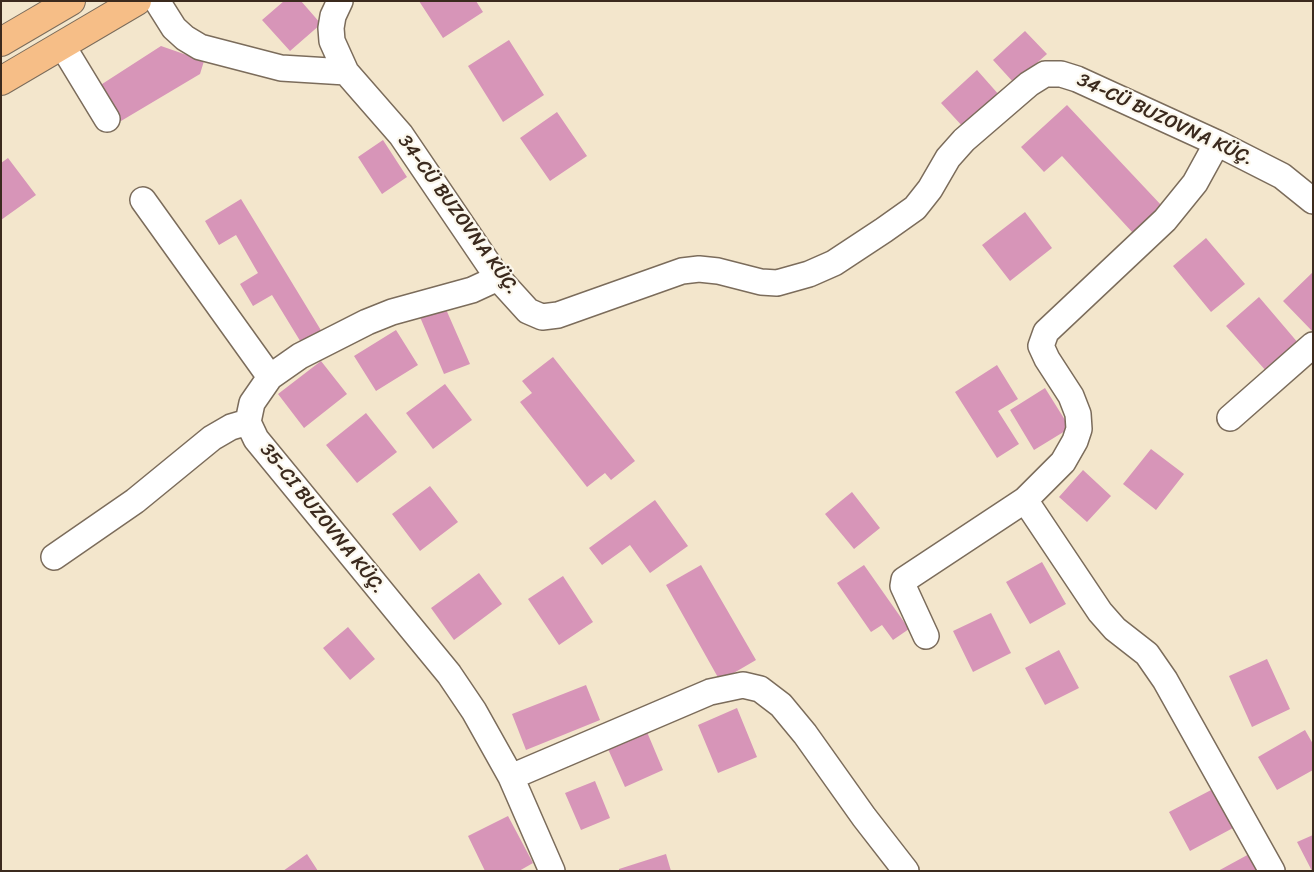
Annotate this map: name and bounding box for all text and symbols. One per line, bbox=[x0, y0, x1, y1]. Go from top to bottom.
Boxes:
street label: 34-CÜ BUZOVNA KÜÇ. bbox=[1073, 69, 1257, 171]
street label: 34-CÜ BUZOVNA KÜÇ. bbox=[392, 131, 524, 299]
street label: 35-CI BUZOVNA KÜÇ. bbox=[254, 439, 390, 599]

